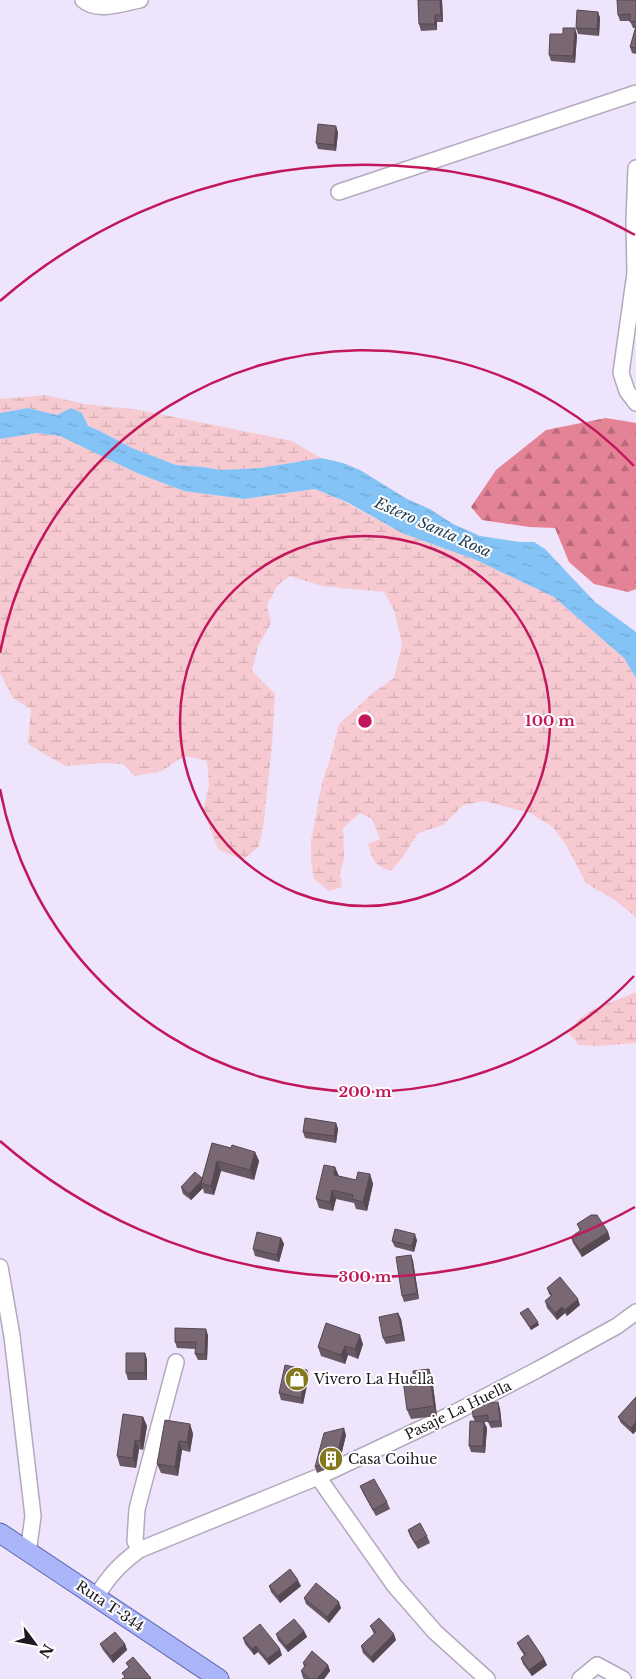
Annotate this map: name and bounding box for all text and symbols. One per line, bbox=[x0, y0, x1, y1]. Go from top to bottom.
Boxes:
water label: Estero Santa Rosa bbox=[371, 492, 494, 561]
text: 100 m bbox=[525, 711, 575, 730]
centre of rings bbox=[356, 712, 374, 730]
text: 200 m bbox=[339, 1082, 392, 1101]
text: 300 m bbox=[339, 1267, 392, 1286]
shop icon: Vivero La Huella bbox=[284, 1366, 310, 1392]
place label: Vivero La Huella bbox=[313, 1370, 434, 1388]
street label: Pasaje La Huella bbox=[402, 1376, 514, 1444]
building icon: Casa Coihue bbox=[318, 1446, 344, 1472]
place label: Casa Coihue bbox=[348, 1450, 437, 1468]
street label: Ruta T-344 bbox=[72, 1577, 148, 1635]
north arrow bbox=[10, 1619, 60, 1669]
text: N bbox=[35, 1641, 57, 1661]

